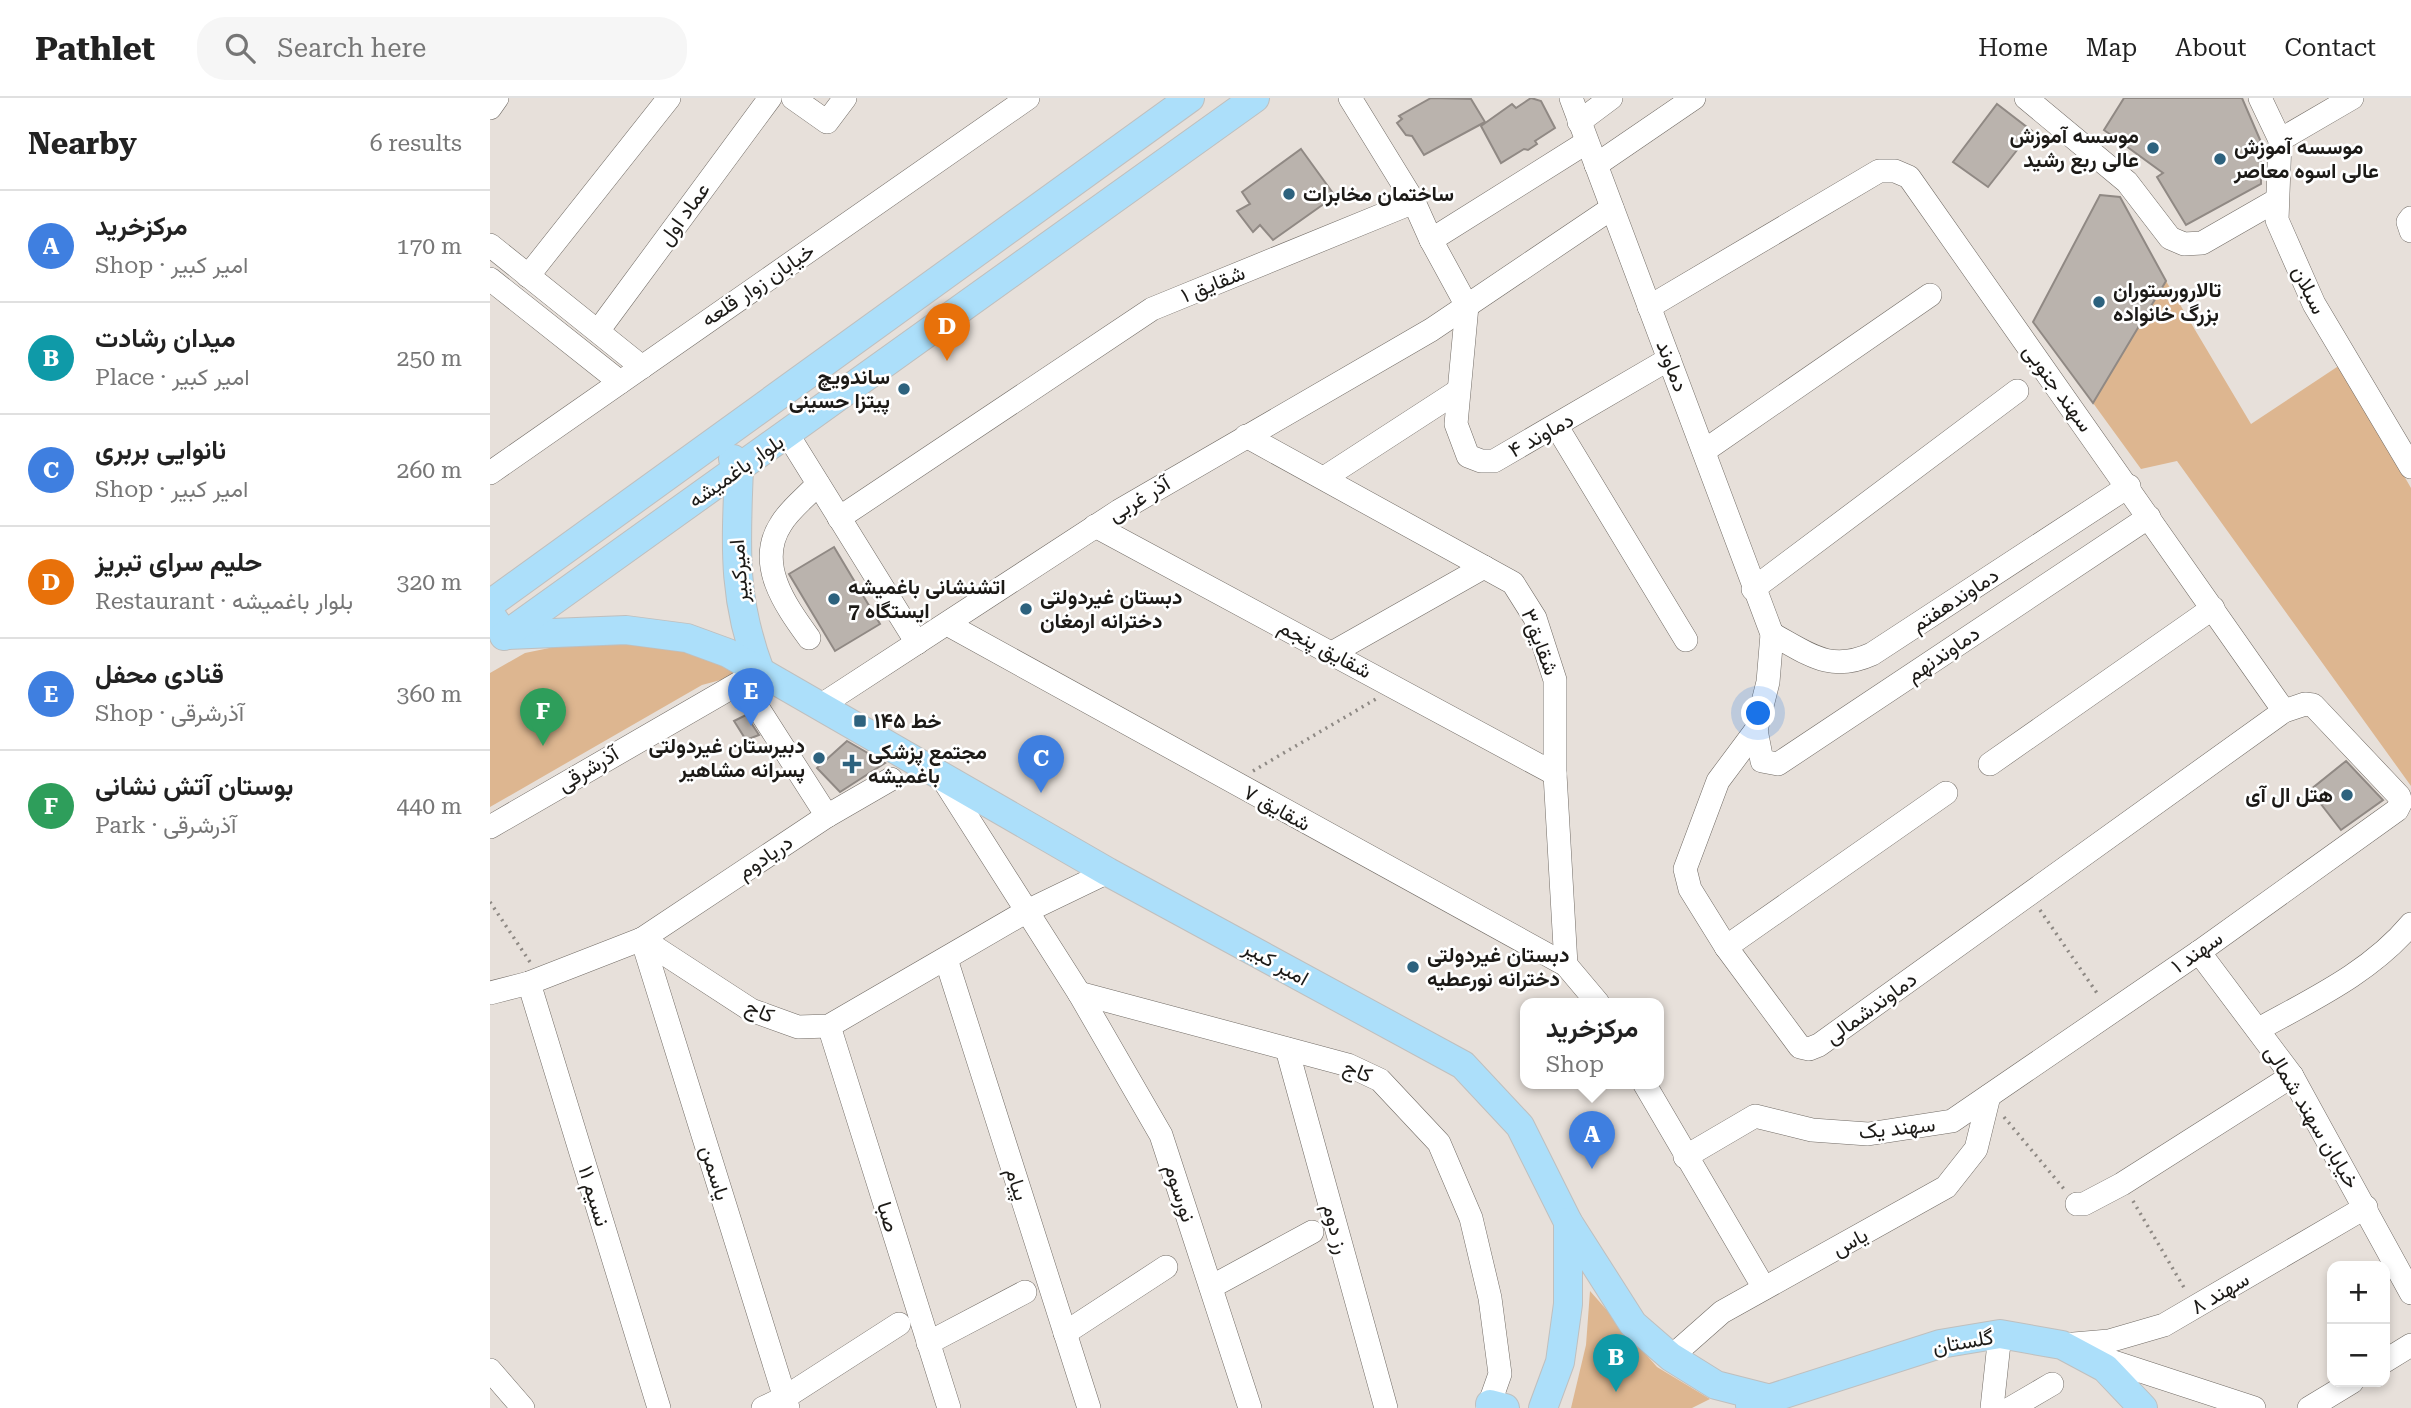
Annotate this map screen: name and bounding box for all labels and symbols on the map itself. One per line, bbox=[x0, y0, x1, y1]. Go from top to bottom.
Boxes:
place label: موسسه آموزش عالی ربع رشید bbox=[2010, 124, 2139, 174]
place label: موسسه آموزش عالی اسوه معاصر bbox=[2233, 135, 2379, 184]
marker: موسسه آموزش عالی ربع رشید bbox=[2145, 140, 2161, 156]
marker: موسسه آموزش عالی اسوه معاصر bbox=[2212, 151, 2228, 167]
street label: عماد اول bbox=[653, 178, 716, 251]
place label: ساختمان مخابرات bbox=[1303, 182, 1454, 207]
marker: ساختمان مخابرات bbox=[1281, 186, 1297, 202]
street label: خیابان زوار قلعه bbox=[697, 238, 820, 332]
street label: شقایق ۱ bbox=[1178, 260, 1248, 308]
street label: سبلان bbox=[2287, 262, 2331, 318]
place label: تالارورستوران بزرگ خانواده bbox=[2113, 278, 2221, 327]
marker: تالارورستوران بزرگ خانواده bbox=[2091, 294, 2107, 310]
pin: D bbox=[924, 303, 970, 361]
street label: دماوند bbox=[1650, 337, 1693, 396]
street label: سهند جنوبی bbox=[2017, 339, 2098, 437]
place label: ساندویچ پیتزا حسینی bbox=[789, 365, 890, 415]
marker: ساندویچ پیتزا حسینی bbox=[896, 381, 912, 397]
street label: دماوند ۴ bbox=[1504, 407, 1578, 463]
street label: بلوار باغمیشه bbox=[684, 429, 789, 513]
street label: آذر غربی bbox=[1104, 470, 1177, 528]
street label: امیرکبیر bbox=[725, 538, 754, 605]
street label: دماوندهفتم bbox=[1907, 563, 2004, 639]
place label: اتشنشانی باغمیشه ایستگاه 7 bbox=[848, 575, 1006, 623]
place label: دبستان غیردولتی دخترانه ارمغان bbox=[1040, 585, 1182, 634]
marker: اتشنشانی باغمیشه ایستگاه 7 bbox=[826, 591, 842, 607]
marker: دبستان غیردولتی دخترانه ارمغان bbox=[1018, 601, 1034, 617]
street label: شقایق۳ bbox=[1516, 605, 1564, 679]
street label: شقایق پنجم bbox=[1273, 615, 1376, 685]
street label: دماوندنهم bbox=[1902, 621, 1985, 689]
pin: E bbox=[728, 668, 774, 726]
pin: F bbox=[520, 688, 566, 746]
your location bbox=[1741, 696, 1775, 730]
place label: خط ۱۴۵ bbox=[874, 709, 942, 733]
marker: خط ۱۴۵ bbox=[852, 713, 868, 729]
place label: دبیرستان غیردولتی پسرانه مشاهیر bbox=[649, 734, 805, 784]
pin: C bbox=[1018, 735, 1064, 793]
street label: آذرشرقی bbox=[553, 740, 625, 797]
place label: مجتمع پزشکی باغمیشه bbox=[868, 740, 987, 788]
marker: دبیرستان غیردولتی پسرانه مشاهیر bbox=[811, 750, 827, 766]
marker: مجتمع پزشکی باغمیشه bbox=[842, 754, 862, 774]
street label: شقایق ۷ bbox=[1239, 780, 1315, 836]
place label: هتل ال آی bbox=[2245, 783, 2333, 808]
marker: هتل ال آی bbox=[2339, 787, 2355, 803]
street label: دریادوم bbox=[733, 830, 798, 886]
street label: سهند ۱ bbox=[2167, 926, 2228, 979]
street label: امیر کبیر bbox=[1238, 935, 1313, 992]
place label: دبستان غیردولتی دخترانه نورعطیه bbox=[1427, 943, 1569, 992]
marker: دبستان غیردولتی دخترانه نورعطیه bbox=[1405, 959, 1421, 975]
street label: دماوندشمالی bbox=[1821, 967, 1922, 1050]
street label: کاج bbox=[741, 994, 778, 1030]
street label: خیابان سهند شمالی bbox=[2259, 1041, 2364, 1193]
street label: کاج bbox=[1339, 1054, 1376, 1089]
pin: A bbox=[1569, 1111, 1615, 1169]
street label: سهند یک bbox=[1858, 1112, 1937, 1145]
street label: یاسمن bbox=[695, 1143, 735, 1203]
street label: نورسوم bbox=[1158, 1161, 1201, 1226]
street label: نسیم ۱۱ bbox=[572, 1163, 615, 1230]
street label: پیام bbox=[999, 1165, 1033, 1204]
street label: صبا bbox=[872, 1199, 904, 1235]
street label: رز دوم bbox=[1316, 1201, 1354, 1257]
street label: یاس bbox=[1828, 1223, 1872, 1261]
street label: سهند ۸ bbox=[2187, 1267, 2254, 1320]
street label: گلستان bbox=[1931, 1325, 1995, 1359]
pin: B bbox=[1593, 1334, 1639, 1392]

